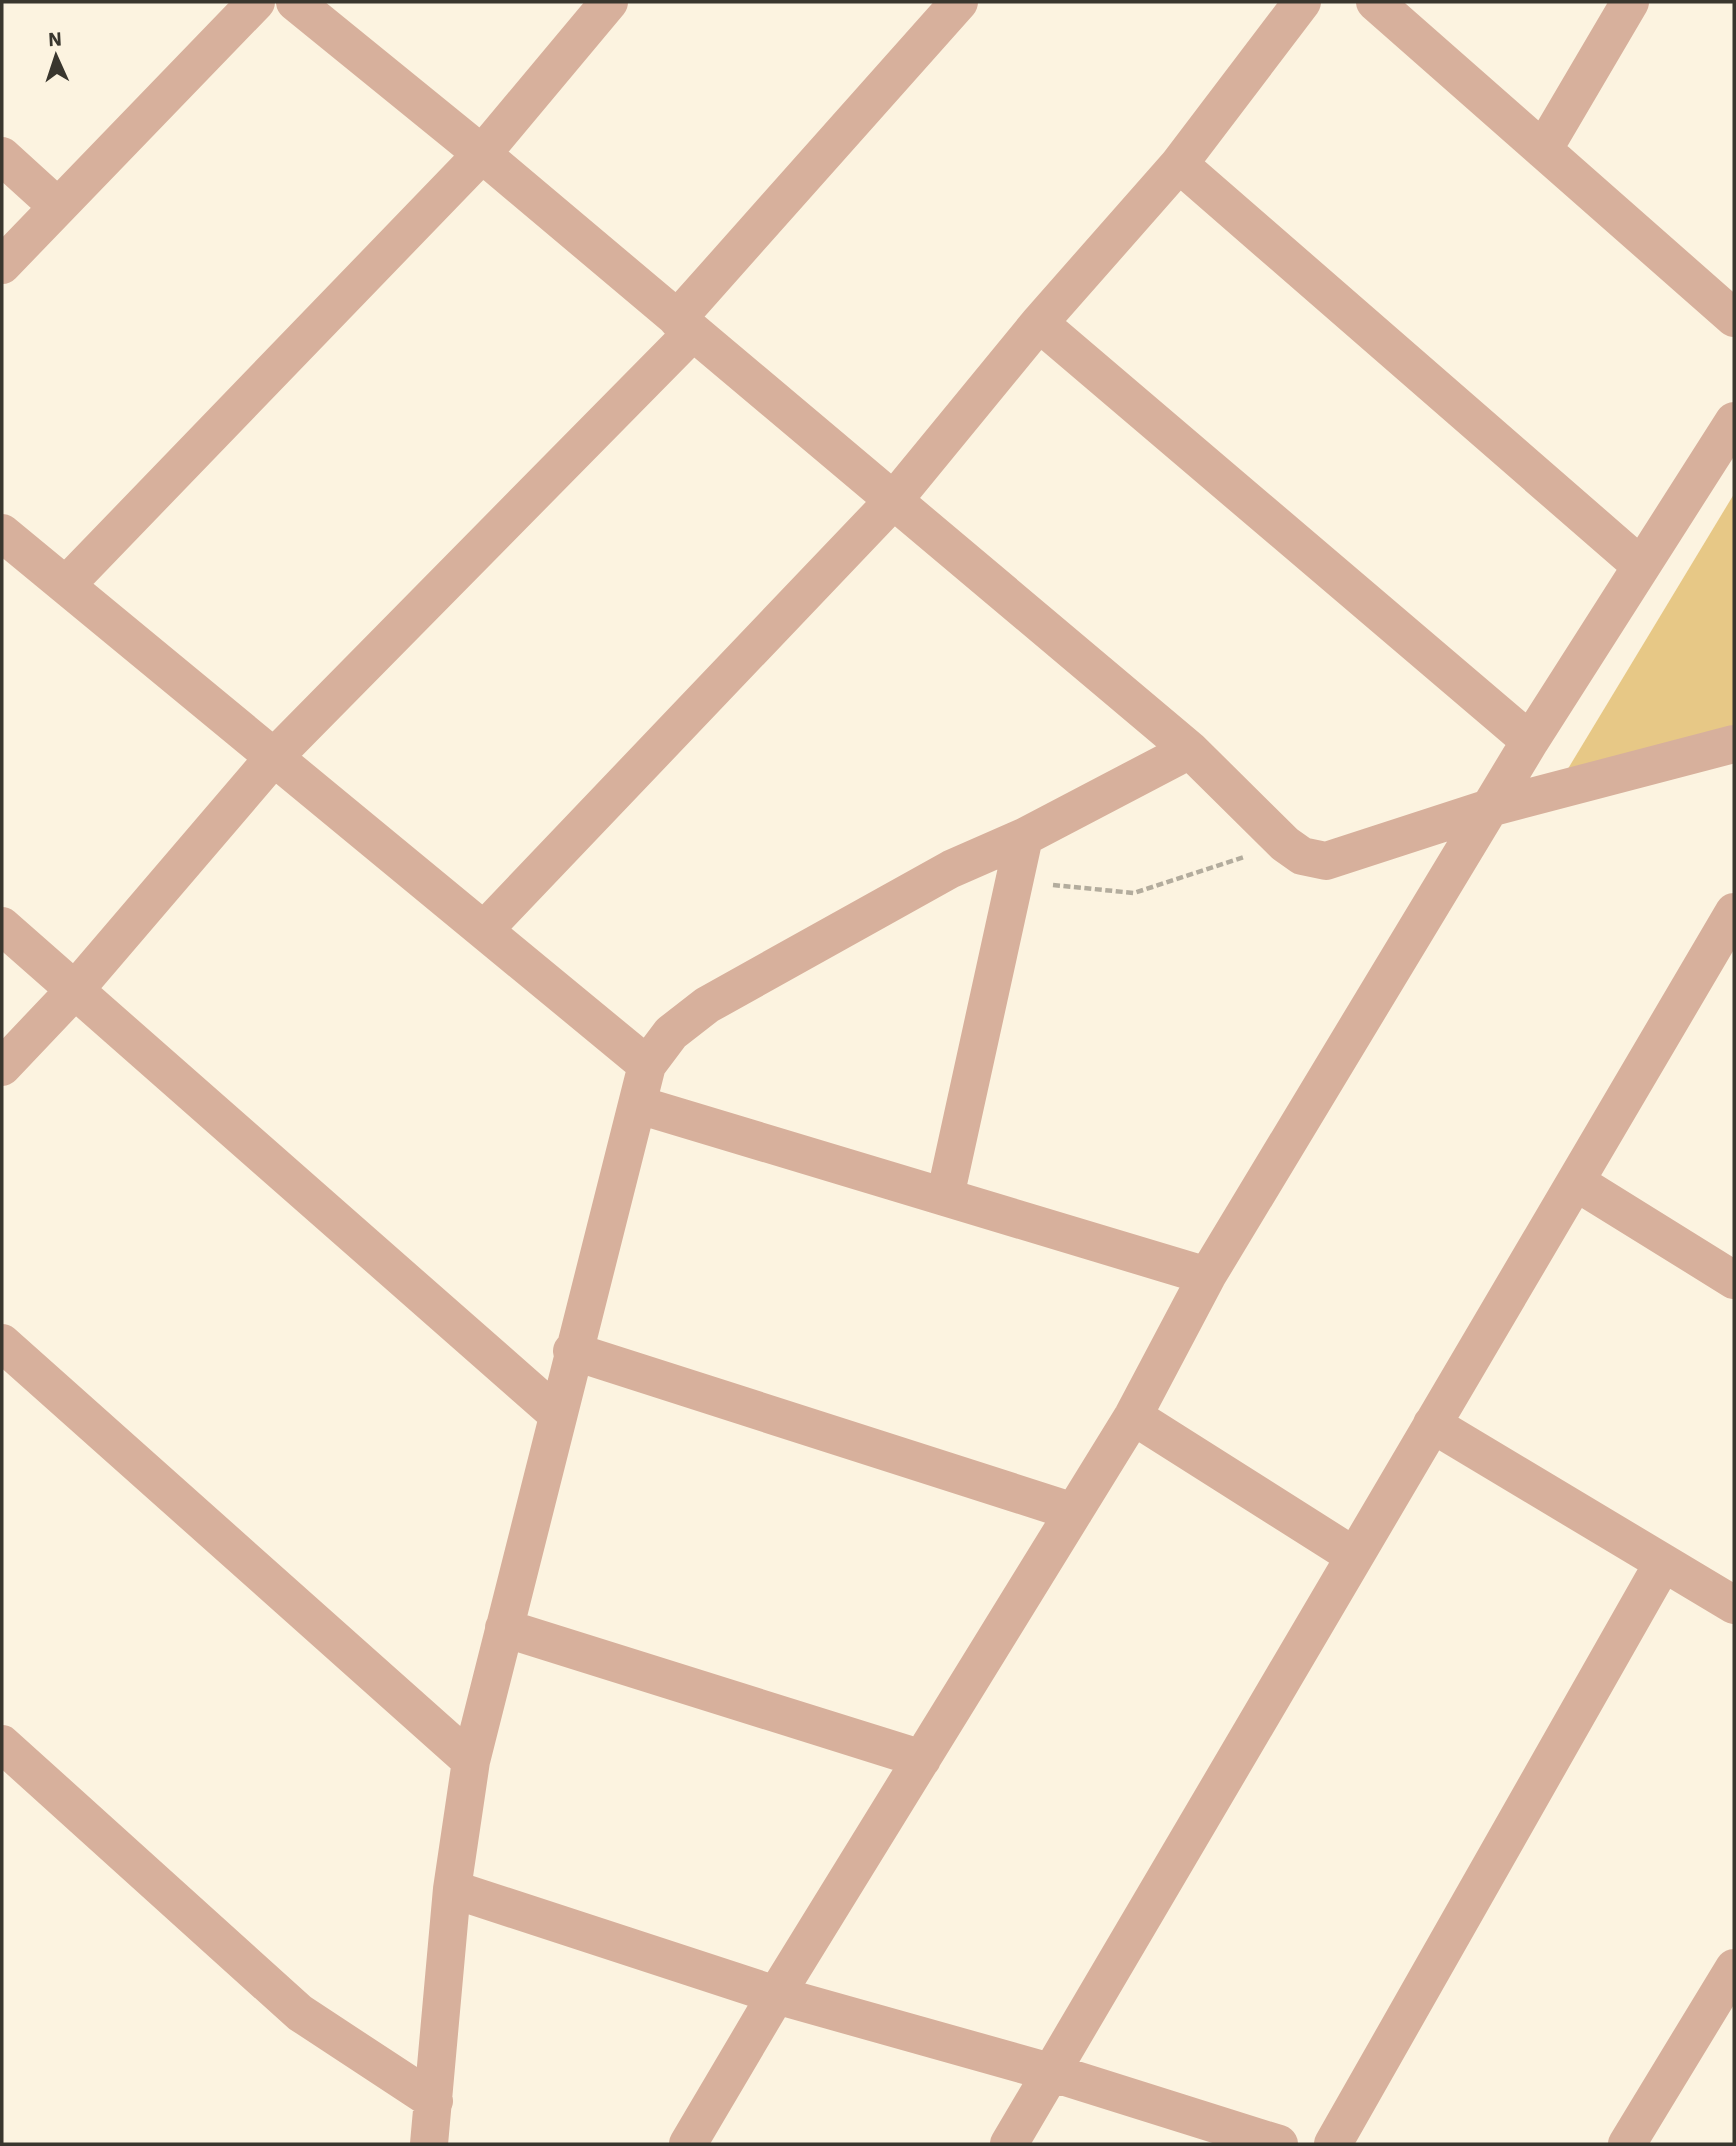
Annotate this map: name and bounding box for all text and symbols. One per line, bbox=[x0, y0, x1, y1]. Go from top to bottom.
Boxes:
north arrow bbox=[21, 21, 91, 91]
text: N bbox=[48, 27, 63, 51]

